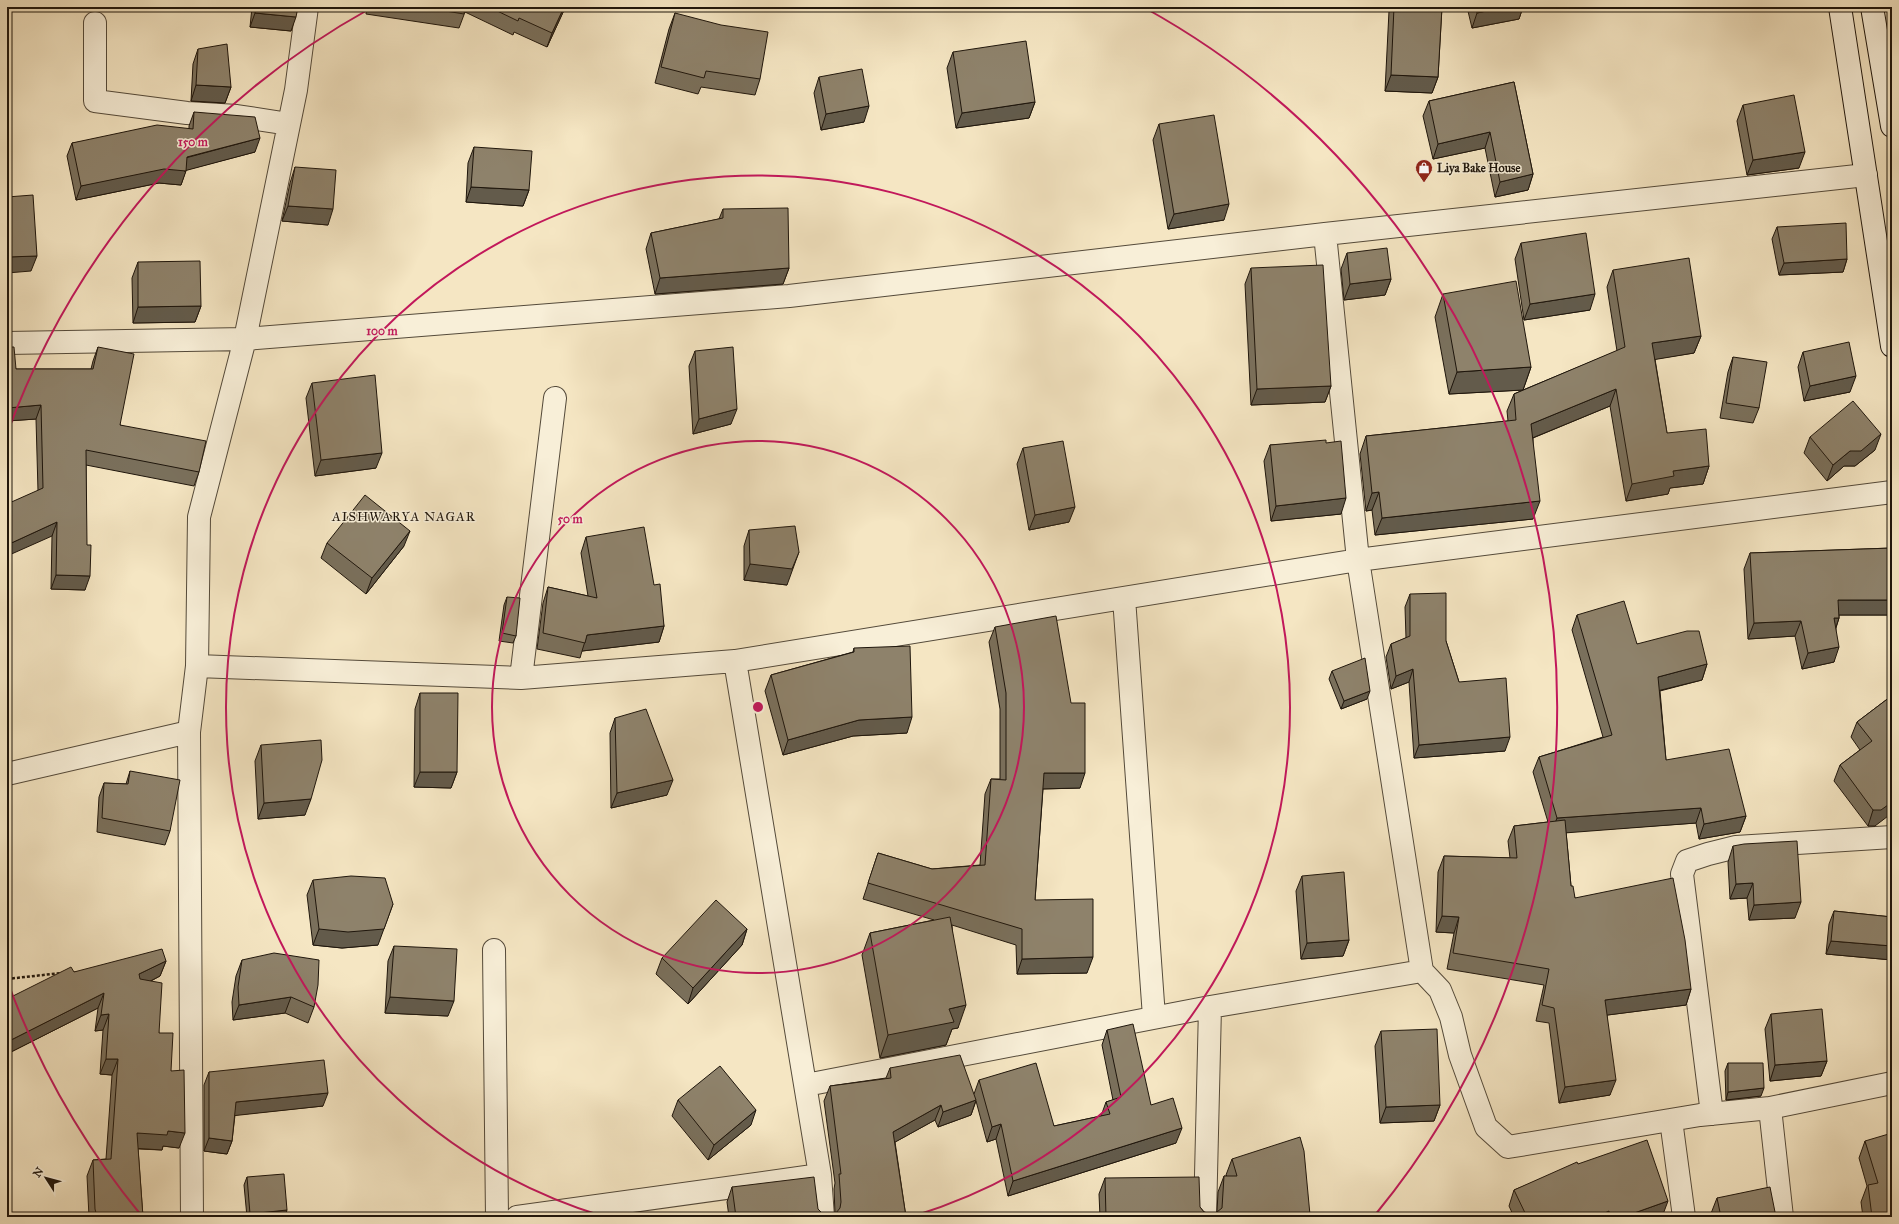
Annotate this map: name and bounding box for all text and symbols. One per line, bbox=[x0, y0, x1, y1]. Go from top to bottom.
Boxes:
text: 150 m bbox=[178, 135, 209, 149]
shop icon: Liya Bake House bbox=[1414, 158, 1434, 183]
place label: Liya Bake House bbox=[1437, 161, 1520, 176]
text: 100 m bbox=[366, 324, 399, 338]
district label: AISHWARYA NAGAR bbox=[331, 509, 476, 525]
text: 50 m bbox=[557, 512, 584, 526]
centre of rings bbox=[751, 700, 765, 714]
north arrow bbox=[26, 1158, 66, 1198]
text: N bbox=[30, 1164, 47, 1180]

